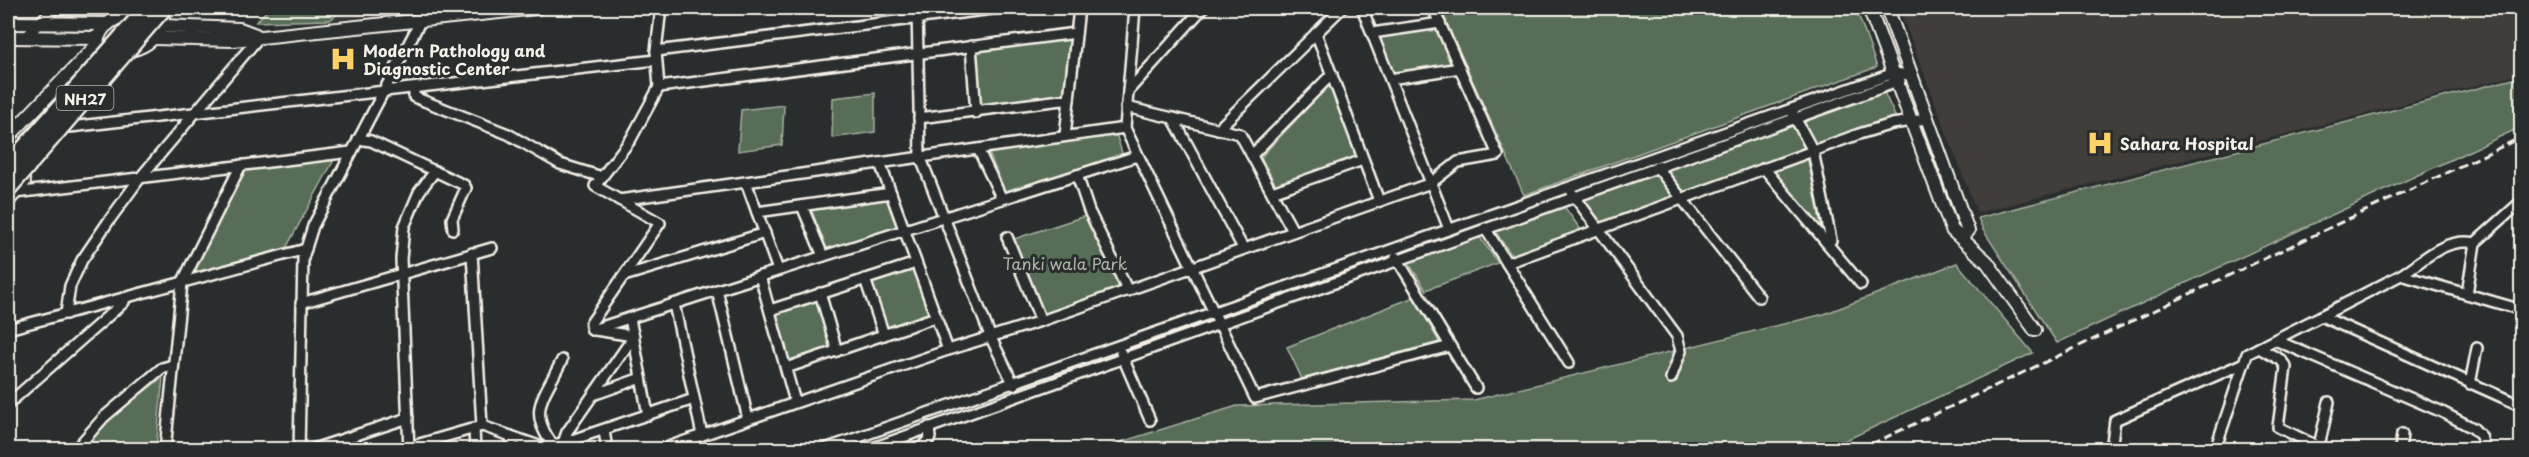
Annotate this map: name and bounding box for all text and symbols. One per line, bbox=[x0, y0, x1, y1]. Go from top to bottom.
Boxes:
place label: Modern Pathology and Diagnostic Center bbox=[363, 38, 546, 80]
hospital icon: Modern Pathology and Diagnostic Center bbox=[328, 44, 358, 74]
road number: NH27 bbox=[56, 86, 113, 110]
hospital icon: Sahara Hospital bbox=[2085, 128, 2115, 158]
place label: Sahara Hospital bbox=[2120, 131, 2254, 155]
park label: Tanki wala Park bbox=[1003, 251, 1128, 275]

